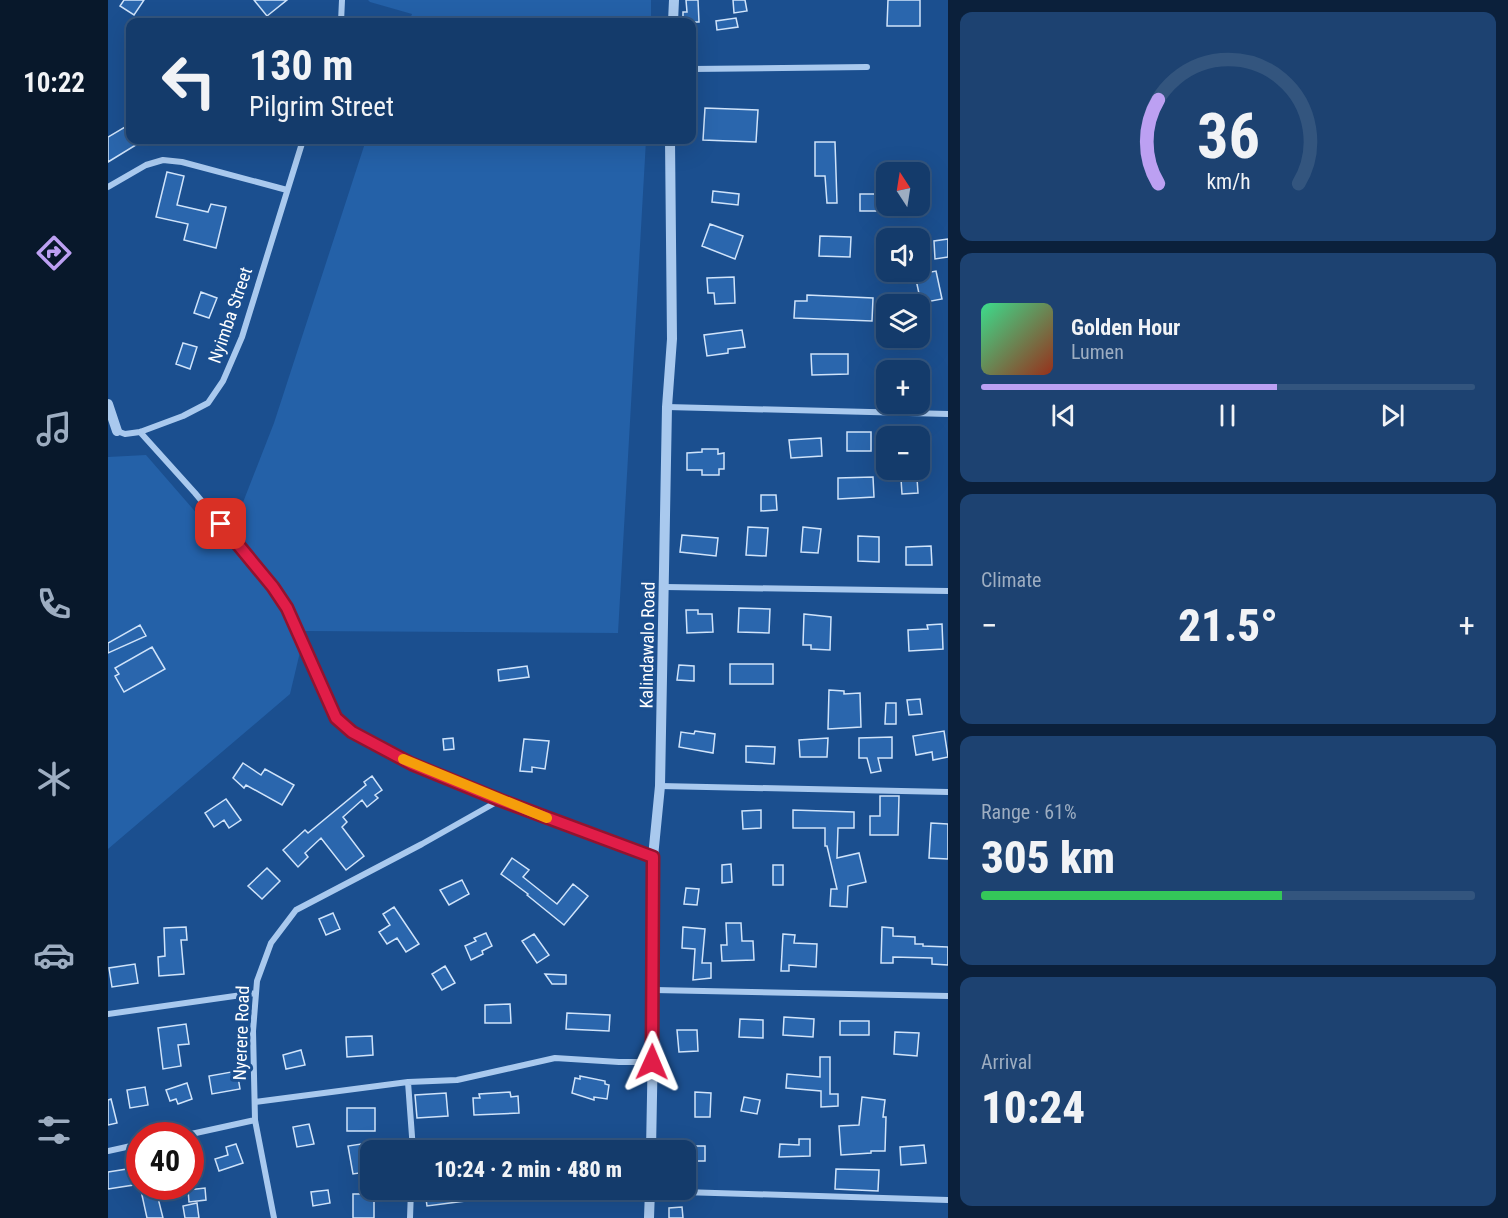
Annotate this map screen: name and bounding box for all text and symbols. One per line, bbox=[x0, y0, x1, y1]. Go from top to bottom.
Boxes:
text: 130 m bbox=[249, 41, 354, 90]
icon: left bbox=[150, 42, 228, 120]
text: 10:22 bbox=[23, 67, 85, 99]
text: Pilgrim Street bbox=[249, 91, 394, 123]
text: 36 bbox=[1196, 100, 1260, 173]
north arrow bbox=[876, 162, 930, 216]
map controls bbox=[876, 162, 930, 480]
text: km/h bbox=[1206, 169, 1250, 194]
button: sound bbox=[876, 228, 930, 282]
icon: directions bbox=[33, 232, 75, 274]
street label: Nyimba Street bbox=[204, 264, 256, 366]
button: layers bbox=[876, 294, 930, 348]
text: Golden Hour bbox=[1071, 315, 1180, 340]
text: Lumen bbox=[1071, 340, 1124, 364]
button: + bbox=[876, 360, 930, 414]
icon: previous bbox=[1047, 399, 1080, 432]
icon: pause bbox=[1211, 399, 1244, 432]
icon: next bbox=[1376, 399, 1409, 432]
icon: music bbox=[33, 408, 75, 450]
button: − bbox=[876, 426, 930, 480]
pin bbox=[195, 498, 246, 549]
icon: arrive bbox=[204, 507, 237, 540]
text: Climate bbox=[981, 568, 1041, 592]
street label: Kalindawalo Road bbox=[635, 581, 659, 709]
icon: phone bbox=[33, 583, 75, 625]
text: 21.5° bbox=[1178, 599, 1278, 652]
text: − bbox=[981, 606, 998, 645]
text: + bbox=[1459, 606, 1475, 645]
icon: climate bbox=[33, 758, 75, 800]
text: Range · 61% bbox=[981, 800, 1077, 824]
text: 305 km bbox=[981, 831, 1115, 884]
icon: car bbox=[33, 934, 75, 976]
street label: Nyerere Road bbox=[229, 985, 253, 1081]
position arrow bbox=[620, 1030, 684, 1094]
text: Arrival bbox=[981, 1050, 1032, 1074]
text: 10:24 bbox=[981, 1081, 1085, 1134]
icon: filters bbox=[33, 1109, 75, 1151]
speed limit sign: 40 bbox=[126, 1122, 204, 1200]
text: 10:24 · 2 min · 480 m bbox=[434, 1157, 622, 1182]

